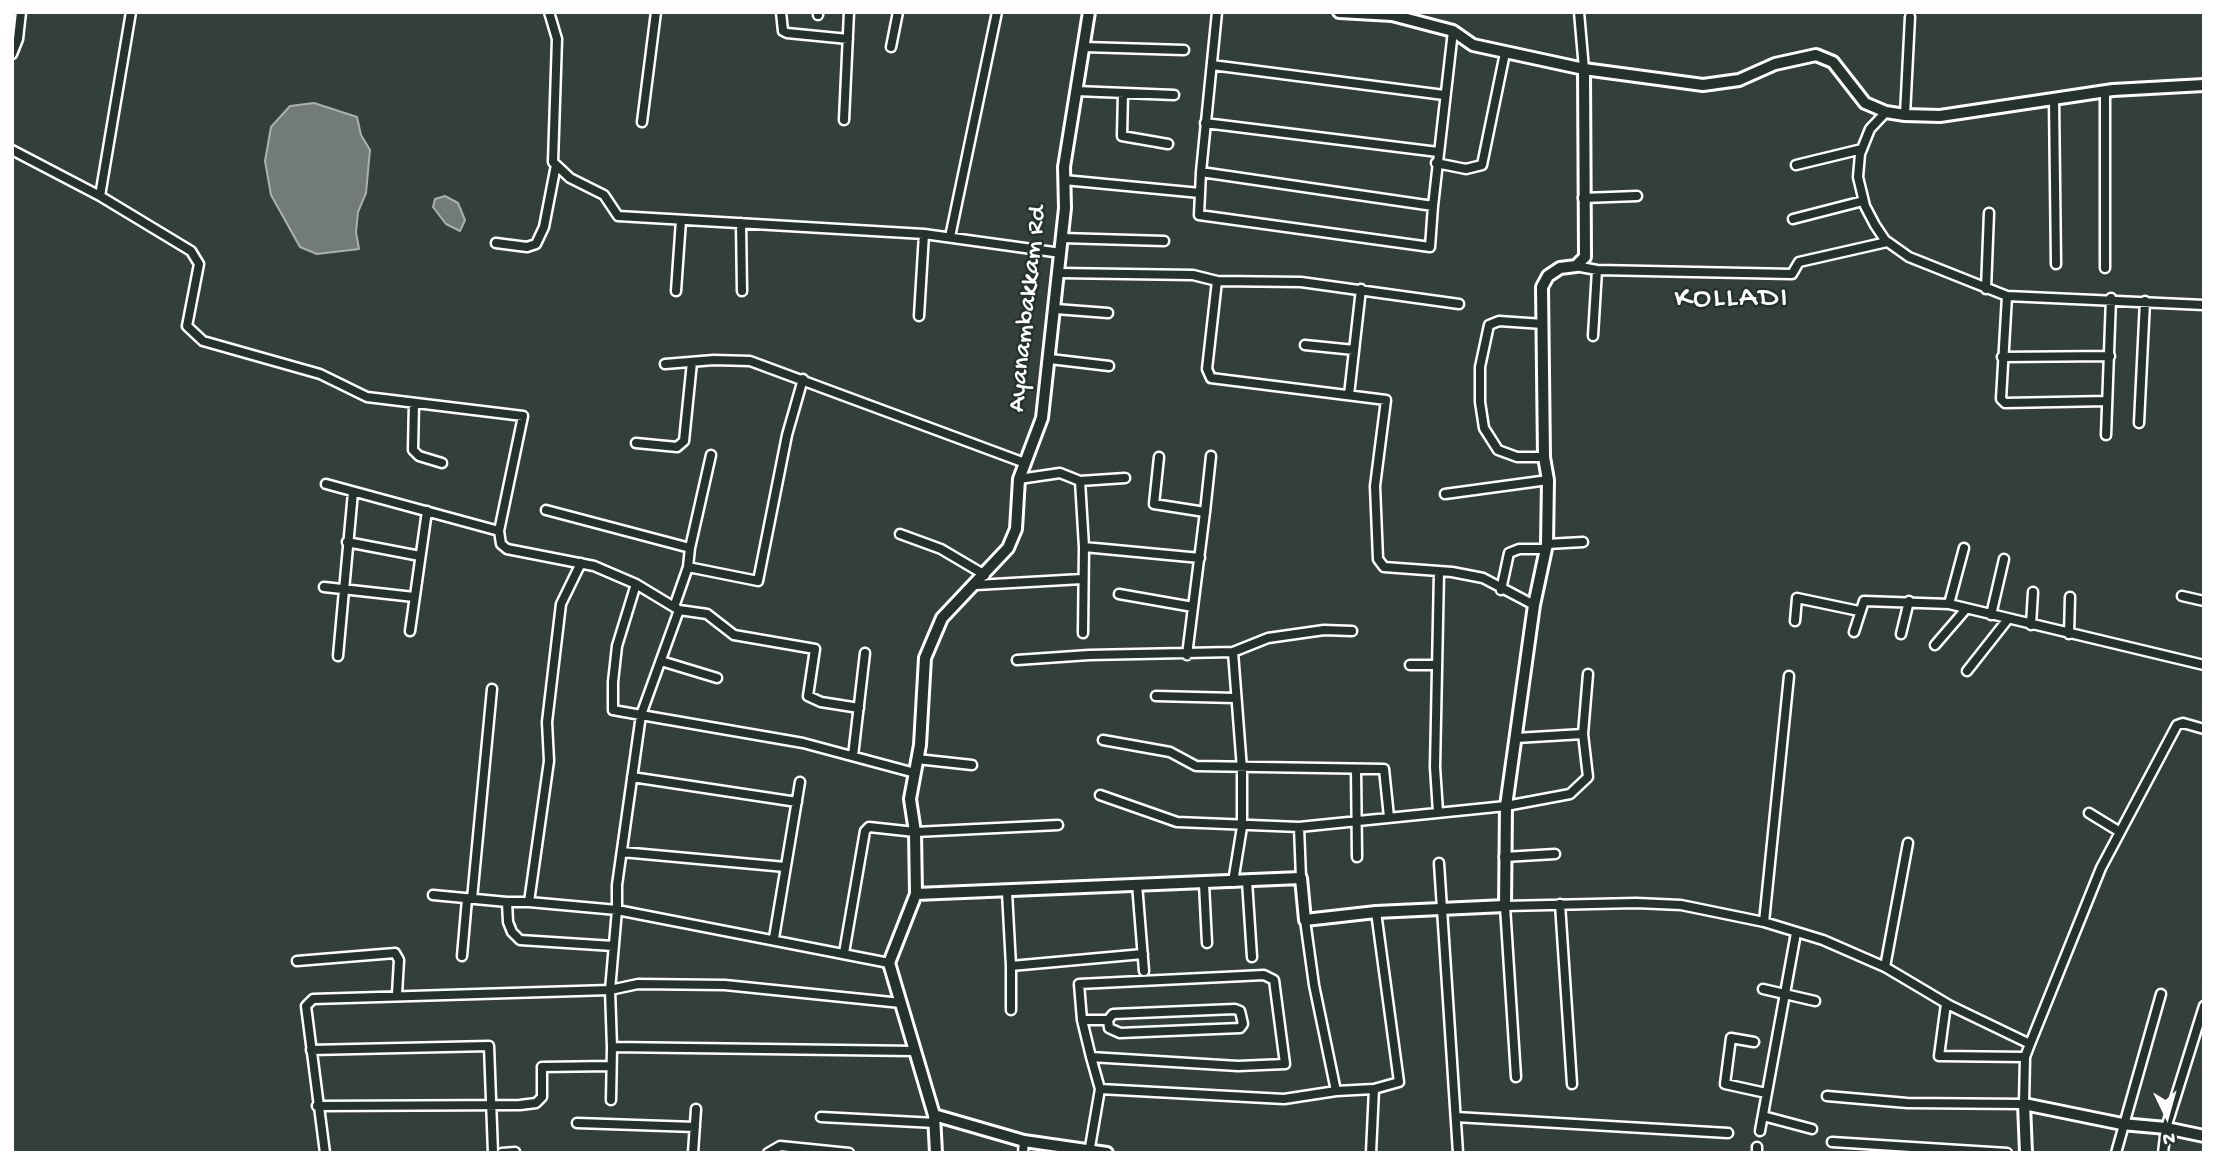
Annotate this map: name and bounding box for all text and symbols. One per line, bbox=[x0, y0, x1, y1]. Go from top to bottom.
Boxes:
street label: Ayanambakkam Rd bbox=[1003, 204, 1055, 414]
district label: KOLLADI bbox=[1675, 282, 1789, 318]
north arrow bbox=[2132, 1081, 2202, 1151]
text: N bbox=[2162, 1125, 2176, 1149]

